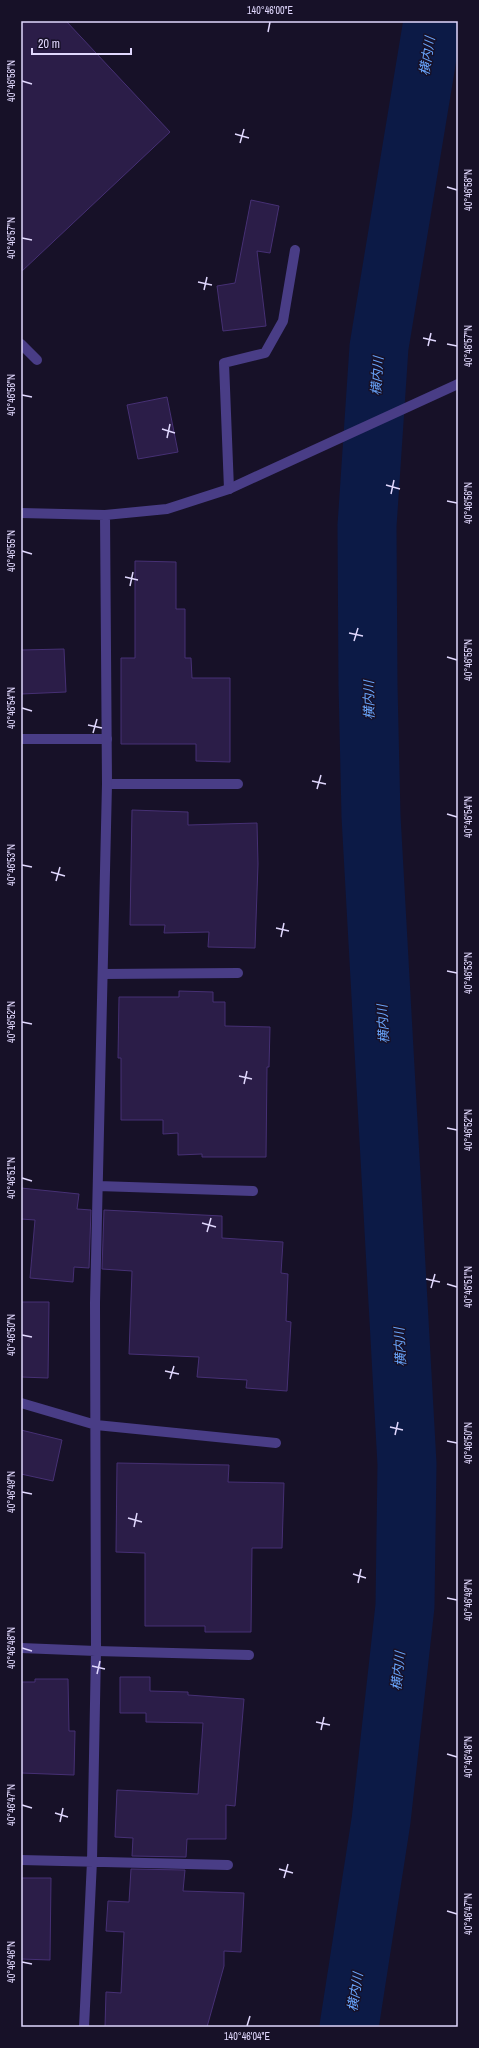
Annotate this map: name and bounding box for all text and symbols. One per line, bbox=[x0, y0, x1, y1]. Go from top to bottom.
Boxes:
text: 140°46'00"E bbox=[247, 4, 293, 17]
scale bar bbox=[32, 30, 131, 56]
water label: 横内川 bbox=[416, 33, 439, 77]
text: 20 m bbox=[38, 36, 60, 52]
text: 40°46'58"N bbox=[5, 60, 18, 102]
text: 40°46'58"N bbox=[462, 169, 475, 211]
text: 40°46'57"N bbox=[5, 217, 18, 259]
text: 40°46'57"N bbox=[462, 325, 475, 367]
water label: 横内川 bbox=[367, 354, 387, 396]
text: 40°46'56"N bbox=[5, 374, 18, 416]
text: 40°46'56"N bbox=[462, 482, 475, 524]
text: 40°46'55"N bbox=[5, 530, 18, 572]
text: 40°46'55"N bbox=[462, 639, 475, 681]
water label: 横内川 bbox=[360, 678, 378, 720]
text: 40°46'54"N bbox=[5, 687, 18, 729]
text: 40°46'54"N bbox=[462, 796, 475, 838]
text: 40°46'53"N bbox=[5, 844, 18, 886]
text: 40°46'53"N bbox=[462, 952, 475, 994]
text: 40°46'52"N bbox=[5, 1001, 18, 1043]
water label: 横内川 bbox=[373, 1002, 393, 1044]
text: 40°46'52"N bbox=[462, 1109, 475, 1151]
text: 40°46'51"N bbox=[5, 1157, 18, 1199]
text: 40°46'51"N bbox=[462, 1266, 475, 1308]
text: 40°46'50"N bbox=[5, 1314, 18, 1356]
water label: 横内川 bbox=[390, 1325, 410, 1367]
text: 40°46'50"N bbox=[462, 1422, 475, 1464]
text: 40°46'49"N bbox=[5, 1471, 18, 1513]
text: 40°46'49"N bbox=[462, 1579, 475, 1621]
text: 40°46'48"N bbox=[5, 1627, 18, 1669]
water label: 横内川 bbox=[388, 1649, 409, 1691]
text: 40°46'48"N bbox=[462, 1736, 475, 1778]
text: 40°46'47"N bbox=[5, 1784, 18, 1826]
text: 40°46'47"N bbox=[462, 1893, 475, 1935]
text: 40°46'46"N bbox=[5, 1941, 18, 1983]
water label: 横内川 bbox=[344, 1969, 367, 2013]
text: 140°46'04"E bbox=[224, 2030, 270, 2043]

